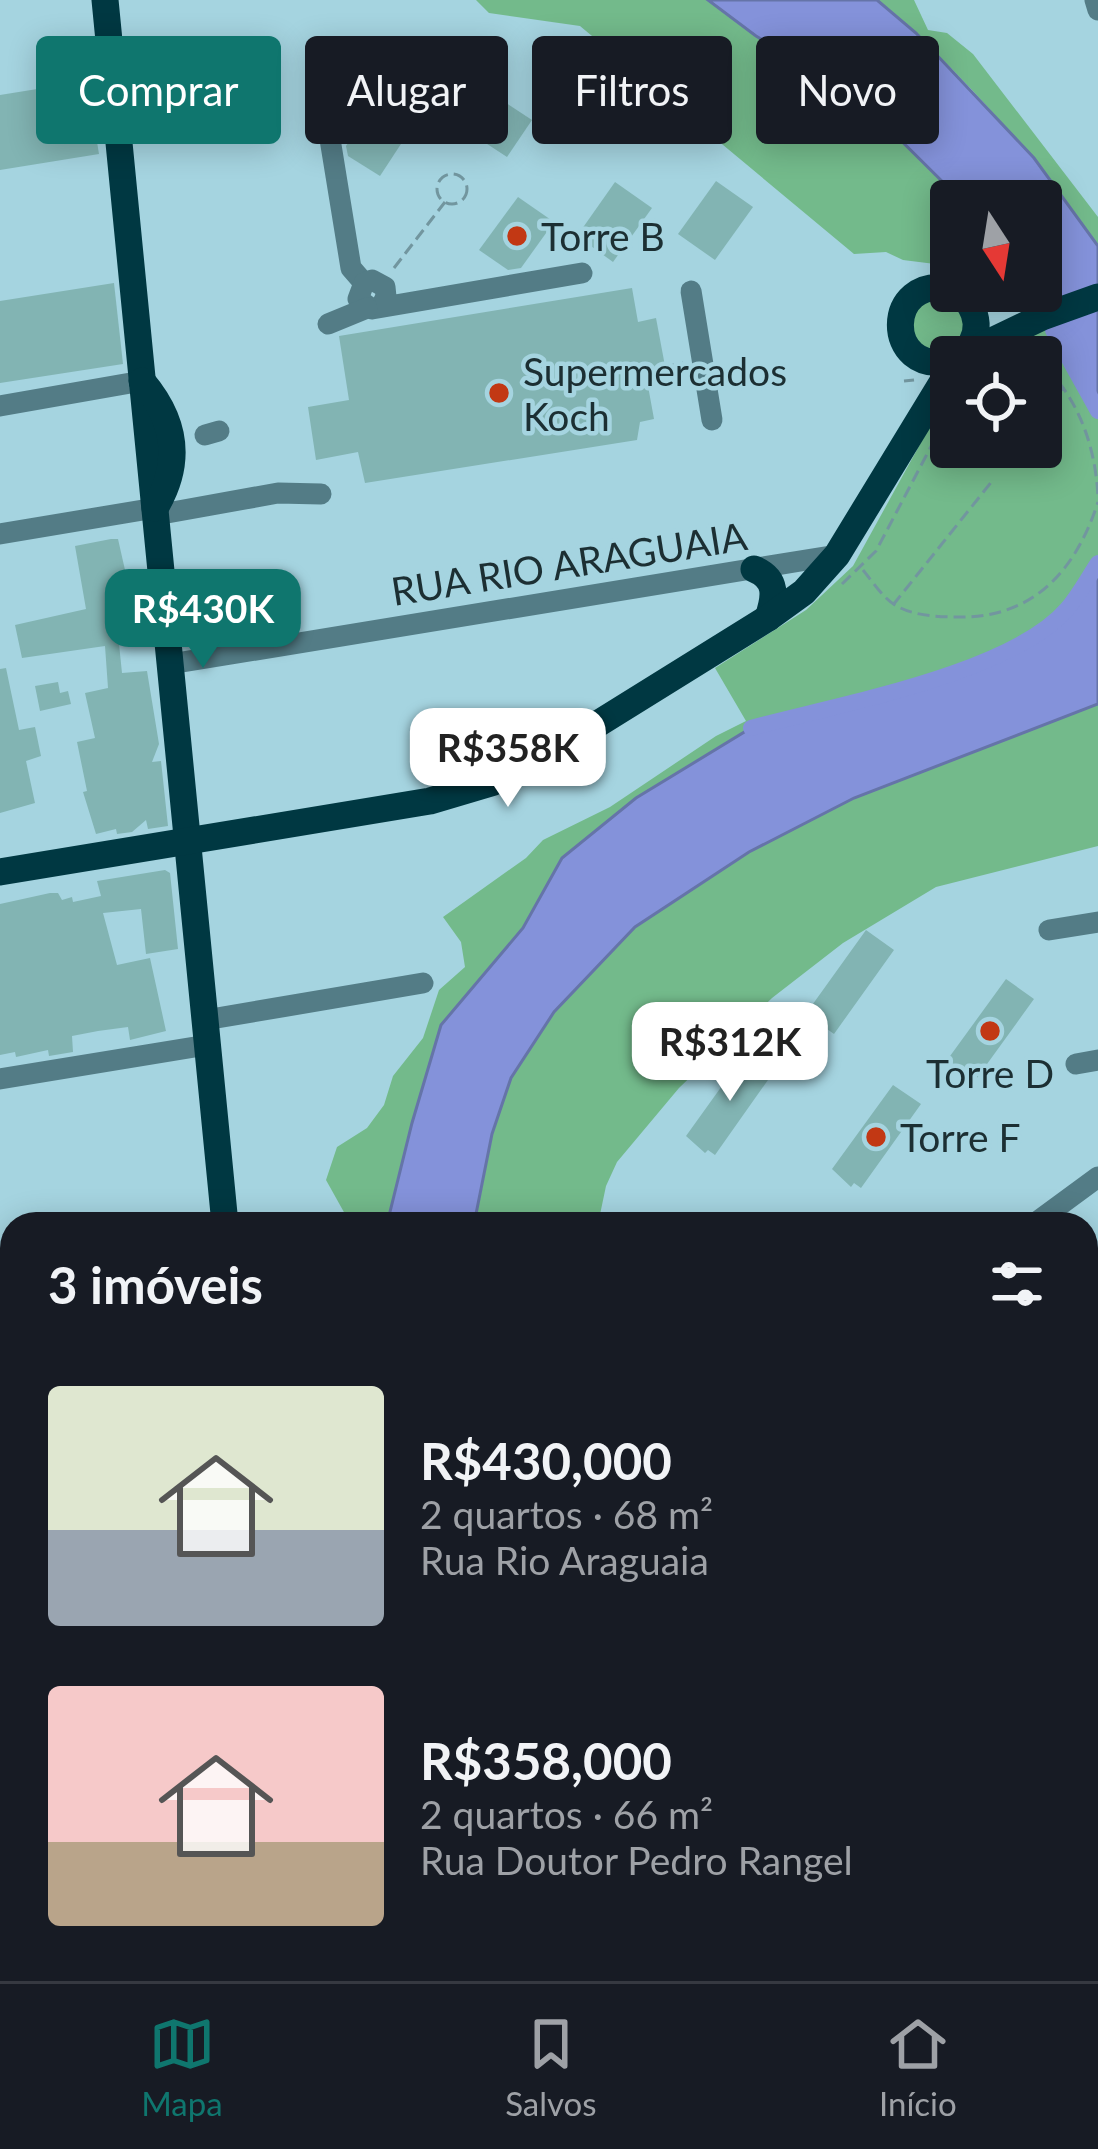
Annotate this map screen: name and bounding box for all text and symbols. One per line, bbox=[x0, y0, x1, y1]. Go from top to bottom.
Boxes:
chip: Comprar bbox=[36, 36, 281, 144]
chip: Alugar bbox=[305, 36, 508, 144]
chip: Filtros bbox=[532, 36, 732, 144]
chip: Novo bbox=[756, 36, 939, 144]
north arrow bbox=[930, 180, 1062, 312]
map controls bbox=[930, 180, 1062, 468]
place label: Torre B bbox=[541, 213, 665, 259]
marker: Torre B bbox=[504, 223, 530, 249]
button: locate bbox=[930, 336, 1062, 468]
place label: Supermercados Koch bbox=[523, 348, 787, 439]
marker: Supermercados Koch bbox=[486, 380, 512, 406]
street label: RUA RIO ARAGUAIA bbox=[388, 512, 751, 614]
pin: R$430K bbox=[105, 569, 301, 671]
text: R$430K bbox=[132, 585, 274, 631]
pin: R$358K bbox=[410, 708, 606, 810]
text: R$358K bbox=[437, 724, 579, 770]
pin: R$312K bbox=[632, 1002, 828, 1104]
text: R$312K bbox=[659, 1018, 801, 1064]
marker: Torre D bbox=[977, 1018, 1003, 1044]
place label: Torre D bbox=[926, 1050, 1054, 1096]
place label: Torre F bbox=[900, 1114, 1021, 1160]
marker: Torre F bbox=[863, 1124, 889, 1150]
icon: filters bbox=[984, 1251, 1050, 1317]
text: 3 imóveis bbox=[48, 1254, 263, 1315]
text: R$430,000 bbox=[420, 1430, 672, 1491]
icon: home bbox=[144, 1434, 288, 1578]
text: 2 quartos · 68 m² bbox=[420, 1491, 713, 1537]
text: Rua Rio Araguaia bbox=[420, 1537, 709, 1583]
text: R$358,000 bbox=[420, 1730, 672, 1791]
icon: home bbox=[144, 1734, 288, 1878]
text: 2 quartos · 66 m² bbox=[420, 1791, 713, 1837]
text: Rua Doutor Pedro Rangel bbox=[420, 1837, 853, 1883]
tab: Mapa bbox=[141, 2011, 223, 2123]
tab: Salvos bbox=[505, 2011, 597, 2123]
tab: Início bbox=[879, 2011, 957, 2123]

